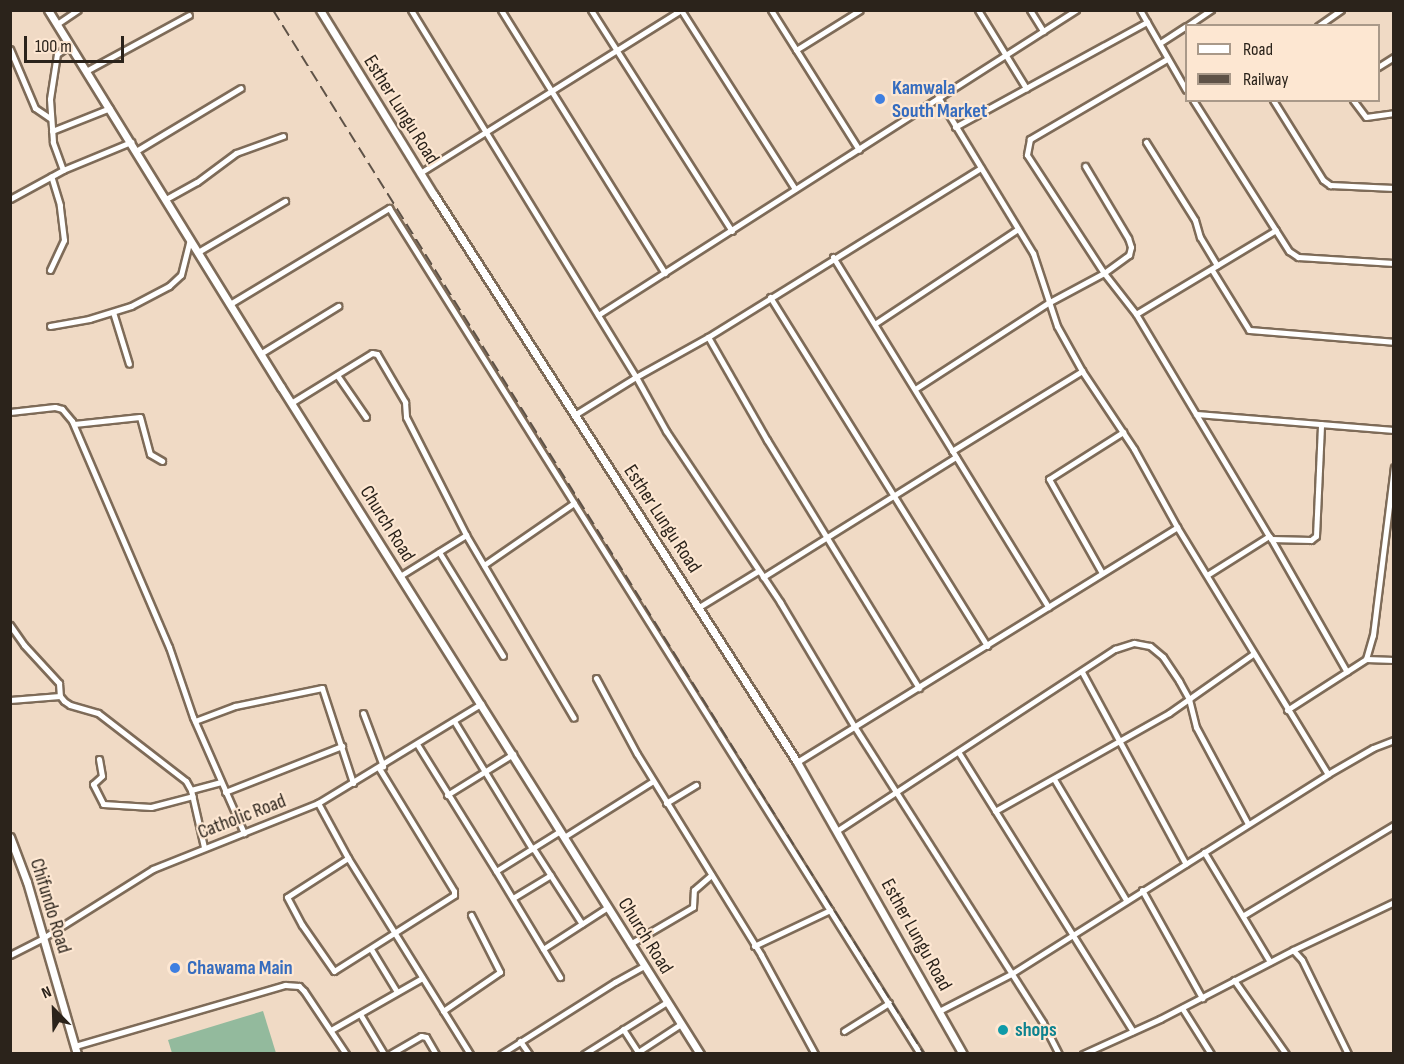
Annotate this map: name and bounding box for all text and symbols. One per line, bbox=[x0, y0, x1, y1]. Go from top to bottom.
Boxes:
scale bar bbox=[27, 24, 128, 62]
legend bbox=[1185, 24, 1380, 102]
text: 100 m bbox=[35, 36, 72, 57]
text: Road bbox=[1243, 39, 1273, 60]
street label: Esther Lungu Road bbox=[358, 51, 444, 169]
text: Railway bbox=[1243, 69, 1288, 90]
place label: Kamwala South Market bbox=[892, 76, 987, 123]
marker: Kamwala South Market bbox=[873, 92, 887, 106]
street label: Esther Lungu Road bbox=[618, 460, 706, 578]
street label: Church Road bbox=[354, 482, 420, 566]
street label: Catholic Road bbox=[195, 789, 289, 845]
street label: Chifundo Road bbox=[24, 856, 76, 956]
street label: Esther Lungu Road bbox=[875, 875, 957, 995]
street label: Church Road bbox=[612, 894, 678, 978]
place label: Chawama Main bbox=[187, 956, 293, 980]
marker: Chawama Main bbox=[168, 961, 182, 975]
north arrow bbox=[24, 980, 84, 1040]
text: N bbox=[39, 983, 54, 1003]
place label: shops bbox=[1015, 1018, 1057, 1042]
marker: shops bbox=[996, 1023, 1010, 1037]

